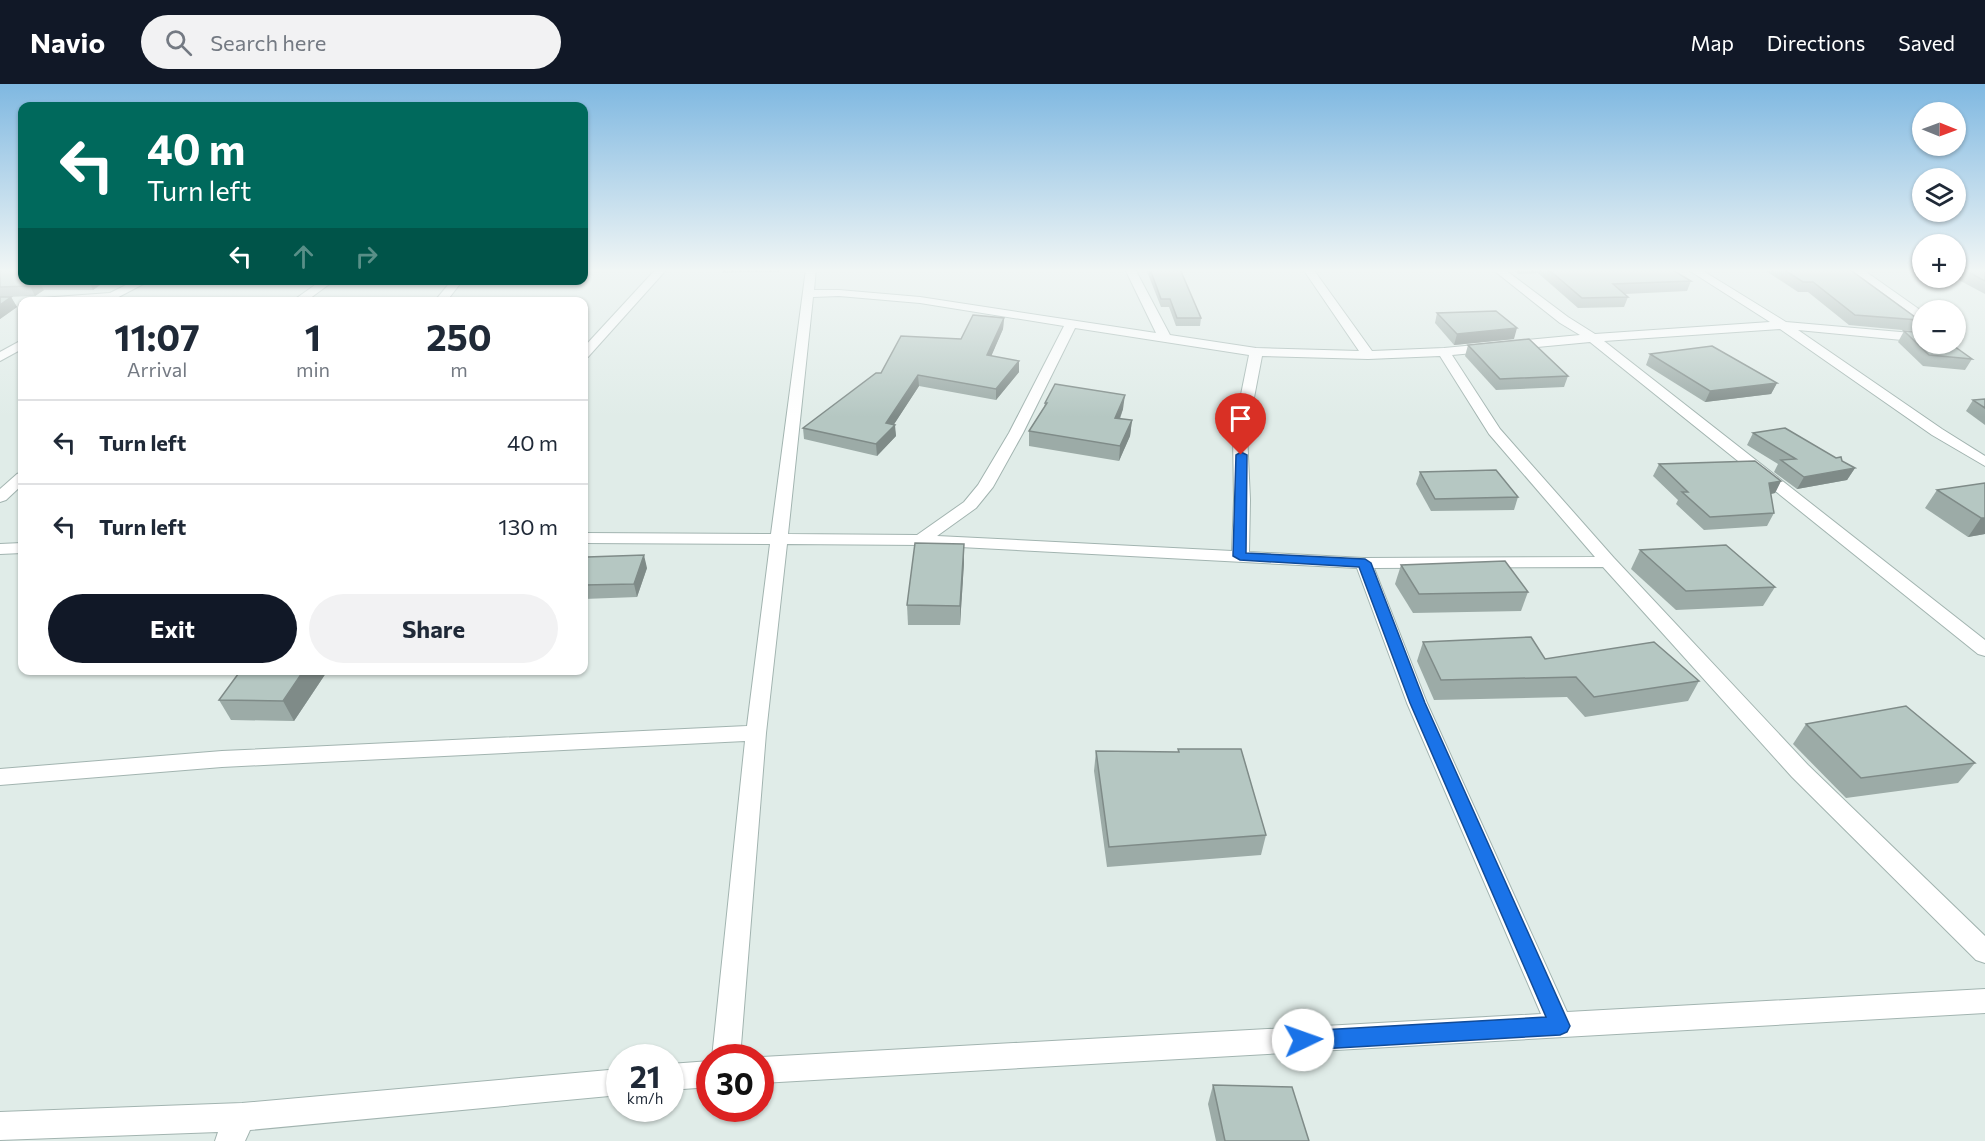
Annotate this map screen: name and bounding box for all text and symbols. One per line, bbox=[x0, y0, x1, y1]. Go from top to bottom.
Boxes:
search box bbox=[141, 15, 561, 69]
text: Navio bbox=[30, 25, 105, 59]
icon: search bbox=[162, 26, 195, 59]
text: Search here bbox=[210, 29, 326, 56]
text: Map bbox=[1691, 30, 1734, 55]
text: Directions bbox=[1767, 30, 1865, 55]
text: Saved bbox=[1898, 30, 1955, 55]
north arrow bbox=[1912, 102, 1966, 156]
map controls bbox=[1912, 102, 1966, 354]
text: 40 m bbox=[147, 122, 245, 174]
icon: left bbox=[48, 126, 126, 204]
button: layers bbox=[1912, 168, 1966, 222]
text: Turn left bbox=[147, 174, 251, 207]
button: + bbox=[1912, 234, 1966, 288]
icon: left bbox=[224, 240, 257, 273]
icon: ahead bbox=[287, 240, 320, 273]
icon: right bbox=[350, 240, 383, 273]
button: − bbox=[1912, 300, 1966, 354]
text: 11:07 bbox=[114, 314, 200, 358]
text: 1 bbox=[305, 314, 321, 358]
text: 250 bbox=[426, 314, 492, 358]
text: Arrival bbox=[127, 357, 187, 381]
text: min bbox=[296, 357, 330, 381]
text: m bbox=[450, 357, 468, 381]
pin bbox=[1215, 393, 1266, 455]
icon: arrive bbox=[1224, 402, 1257, 435]
icon: left bbox=[48, 426, 81, 459]
text: Turn left bbox=[99, 429, 186, 456]
text: 40 m bbox=[507, 429, 558, 456]
icon: left bbox=[48, 510, 81, 543]
text: Turn left bbox=[99, 513, 186, 540]
text: 130 m bbox=[498, 513, 558, 540]
button: Exit bbox=[48, 594, 297, 663]
button: Share bbox=[309, 594, 558, 663]
position arrow bbox=[1271, 1008, 1335, 1072]
speed limit sign: 30 bbox=[696, 1044, 774, 1122]
text: 21 bbox=[630, 1057, 660, 1094]
text: km/h bbox=[627, 1089, 663, 1107]

